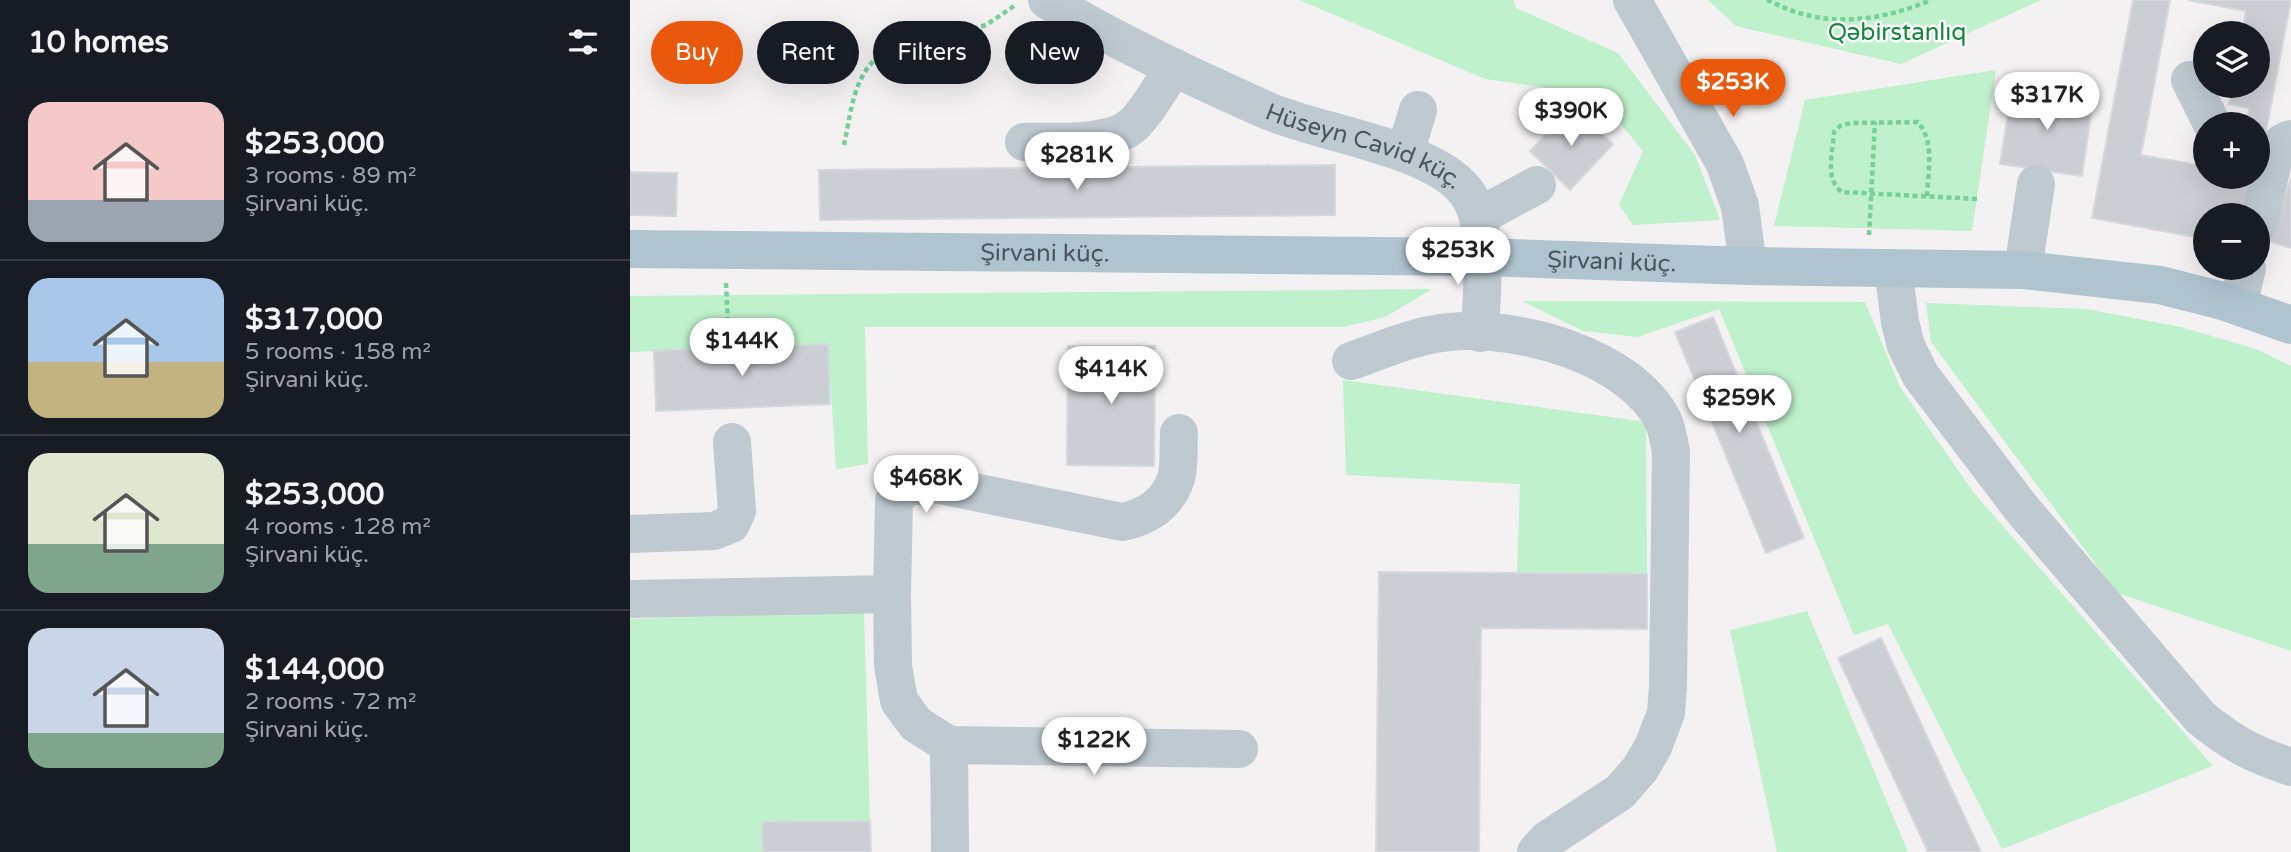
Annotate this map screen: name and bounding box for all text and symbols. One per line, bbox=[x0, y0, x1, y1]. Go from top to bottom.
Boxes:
park label: Qəbirstanlıq bbox=[1828, 18, 1966, 47]
chip: Buy bbox=[651, 21, 743, 84]
chip: Rent bbox=[757, 21, 859, 84]
chip: Filters bbox=[873, 21, 991, 84]
chip: New bbox=[1005, 21, 1104, 84]
map controls bbox=[2193, 21, 2270, 280]
button: layers bbox=[2193, 21, 2270, 98]
icon: filters bbox=[564, 23, 602, 61]
text: 10 homes bbox=[28, 24, 169, 61]
pin: $253K bbox=[1684, 60, 1782, 119]
text: $253K bbox=[1697, 68, 1769, 96]
pin: $317K bbox=[1998, 72, 2096, 132]
text: $317K bbox=[2011, 81, 2083, 109]
pin: $390K bbox=[1522, 88, 1620, 148]
street label: Hüseyn Cavid küç. bbox=[1261, 97, 1469, 195]
text: $390K bbox=[1535, 97, 1607, 125]
button: + bbox=[2193, 112, 2270, 189]
text: $253,000 bbox=[245, 125, 384, 162]
icon: home bbox=[84, 130, 168, 214]
pin: $281K bbox=[1028, 132, 1126, 192]
text: $281K bbox=[1041, 141, 1113, 169]
text: 3 rooms · 89 m² bbox=[245, 162, 416, 190]
text: Şirvani küç. bbox=[245, 190, 369, 218]
button: − bbox=[2193, 203, 2270, 280]
pin: $253K bbox=[1409, 228, 1507, 287]
text: $253K bbox=[1422, 236, 1494, 264]
street label: Şirvani küç. bbox=[980, 238, 1110, 268]
street label: Şirvani küç. bbox=[1547, 245, 1677, 278]
text: $317,000 bbox=[245, 301, 383, 338]
icon: home bbox=[84, 306, 168, 390]
pin: $144K bbox=[693, 318, 791, 378]
text: $144K bbox=[706, 327, 778, 355]
text: 5 rooms · 158 m² bbox=[245, 338, 431, 366]
pin: $414K bbox=[1062, 346, 1160, 406]
text: $414K bbox=[1075, 355, 1147, 383]
text: Şirvani küç. bbox=[245, 366, 369, 394]
pin: $259K bbox=[1690, 376, 1788, 435]
text: $259K bbox=[1703, 384, 1775, 412]
pin: $468K bbox=[877, 456, 975, 515]
text: $468K bbox=[890, 464, 962, 492]
text: $253,000 bbox=[245, 476, 384, 513]
icon: home bbox=[84, 481, 168, 565]
text: 4 rooms · 128 m² bbox=[245, 513, 431, 541]
text: Şirvani küç. bbox=[245, 541, 369, 569]
text: $144,000 bbox=[245, 651, 384, 688]
icon: home bbox=[84, 656, 168, 740]
text: 2 rooms · 72 m² bbox=[245, 688, 416, 716]
text: Şirvani küç. bbox=[245, 716, 369, 744]
pin: $122K bbox=[1045, 718, 1143, 777]
text: $122K bbox=[1058, 726, 1130, 754]

